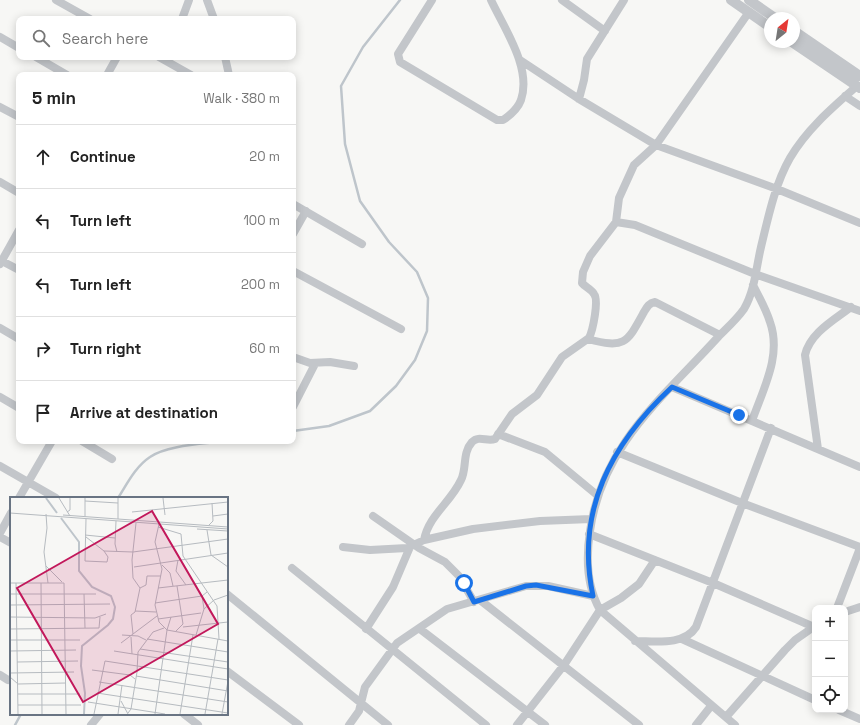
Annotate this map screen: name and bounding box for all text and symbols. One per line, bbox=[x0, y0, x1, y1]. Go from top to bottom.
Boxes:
north arrow bbox=[764, 12, 800, 48]
search box bbox=[16, 16, 296, 60]
icon: search bbox=[30, 27, 52, 49]
text: Search here bbox=[62, 29, 148, 48]
text: 5 min bbox=[32, 87, 76, 109]
text: Walk · 380 m bbox=[203, 90, 280, 107]
icon: ahead bbox=[32, 146, 54, 168]
text: Continue bbox=[70, 147, 136, 166]
text: 20 m bbox=[249, 148, 280, 165]
icon: left bbox=[32, 210, 54, 232]
text: Turn left bbox=[70, 211, 132, 230]
text: 100 m bbox=[243, 212, 280, 229]
icon: left bbox=[32, 274, 54, 296]
text: Turn left bbox=[70, 275, 132, 294]
text: 200 m bbox=[241, 276, 280, 293]
icon: right bbox=[32, 338, 54, 360]
text: Turn right bbox=[70, 339, 141, 358]
text: 60 m bbox=[249, 340, 280, 357]
icon: arrive bbox=[32, 402, 54, 424]
text: Arrive at destination bbox=[70, 403, 218, 422]
route end bbox=[730, 406, 748, 424]
inset map bbox=[10, 497, 228, 715]
route start bbox=[455, 574, 473, 592]
map controls bbox=[812, 605, 848, 713]
button: + bbox=[812, 605, 848, 641]
button: − bbox=[812, 641, 848, 677]
button: locate bbox=[812, 677, 848, 713]

